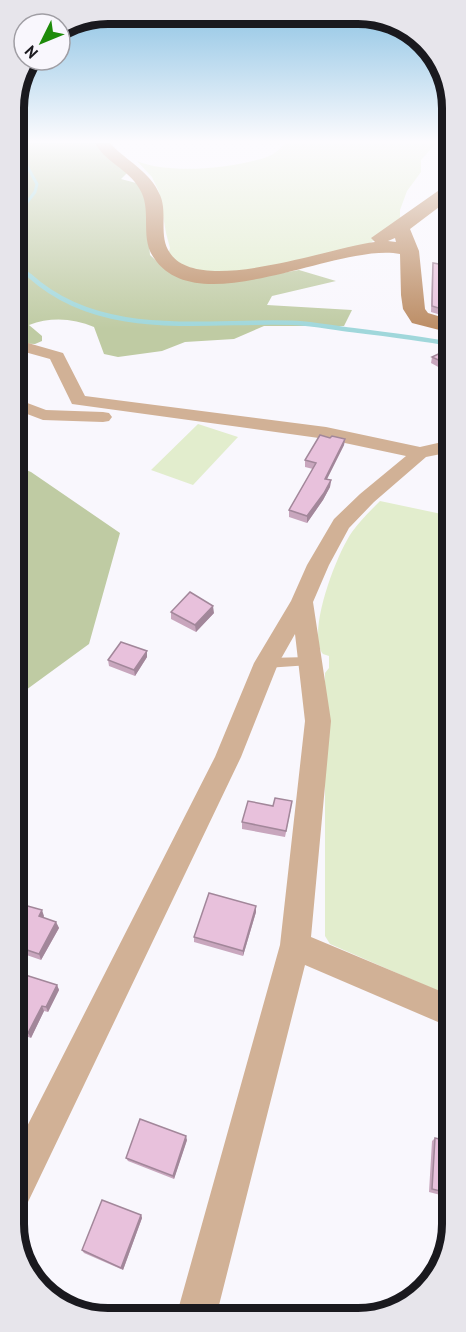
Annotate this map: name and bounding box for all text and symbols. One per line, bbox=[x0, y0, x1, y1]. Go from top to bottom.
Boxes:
north arrow bbox=[12, 12, 72, 72]
text: N bbox=[20, 42, 42, 63]

